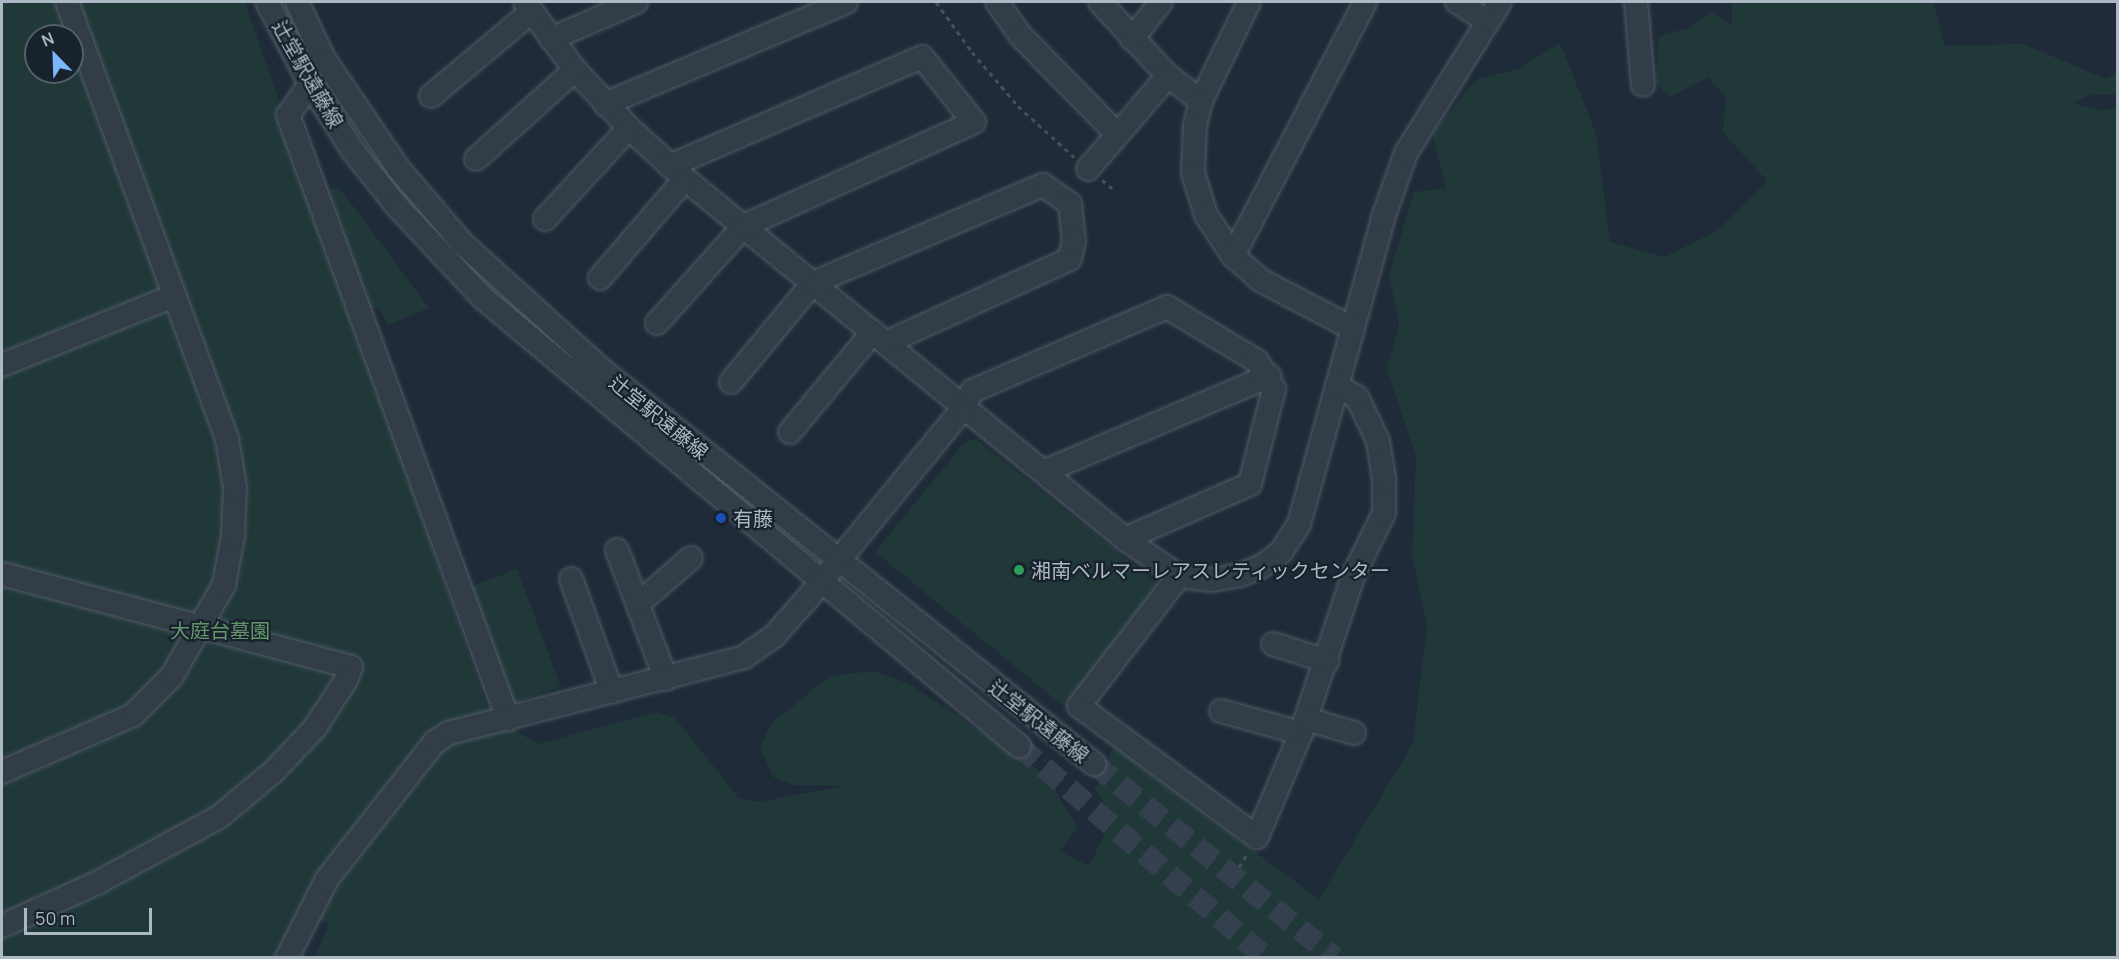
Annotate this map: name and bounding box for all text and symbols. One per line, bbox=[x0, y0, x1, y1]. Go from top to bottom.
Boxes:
street label: 辻堂駅遠藤線 bbox=[268, 16, 348, 132]
north arrow bbox=[24, 24, 84, 84]
text: N bbox=[38, 27, 57, 52]
street label: 辻堂駅遠藤線 bbox=[605, 370, 713, 464]
place label: 有藤 bbox=[733, 506, 773, 530]
marker: 有藤 bbox=[714, 511, 728, 525]
place label: 湘南ベルマーレアスレティックセンター bbox=[1031, 558, 1391, 582]
marker: 湘南ベルマーレアスレティックセンター bbox=[1012, 563, 1026, 577]
park label: 大庭台墓園 bbox=[170, 618, 270, 642]
street label: 辻堂駅遠藤線 bbox=[984, 675, 1094, 767]
scale bar bbox=[27, 896, 154, 934]
text: 50 m bbox=[35, 906, 75, 930]

